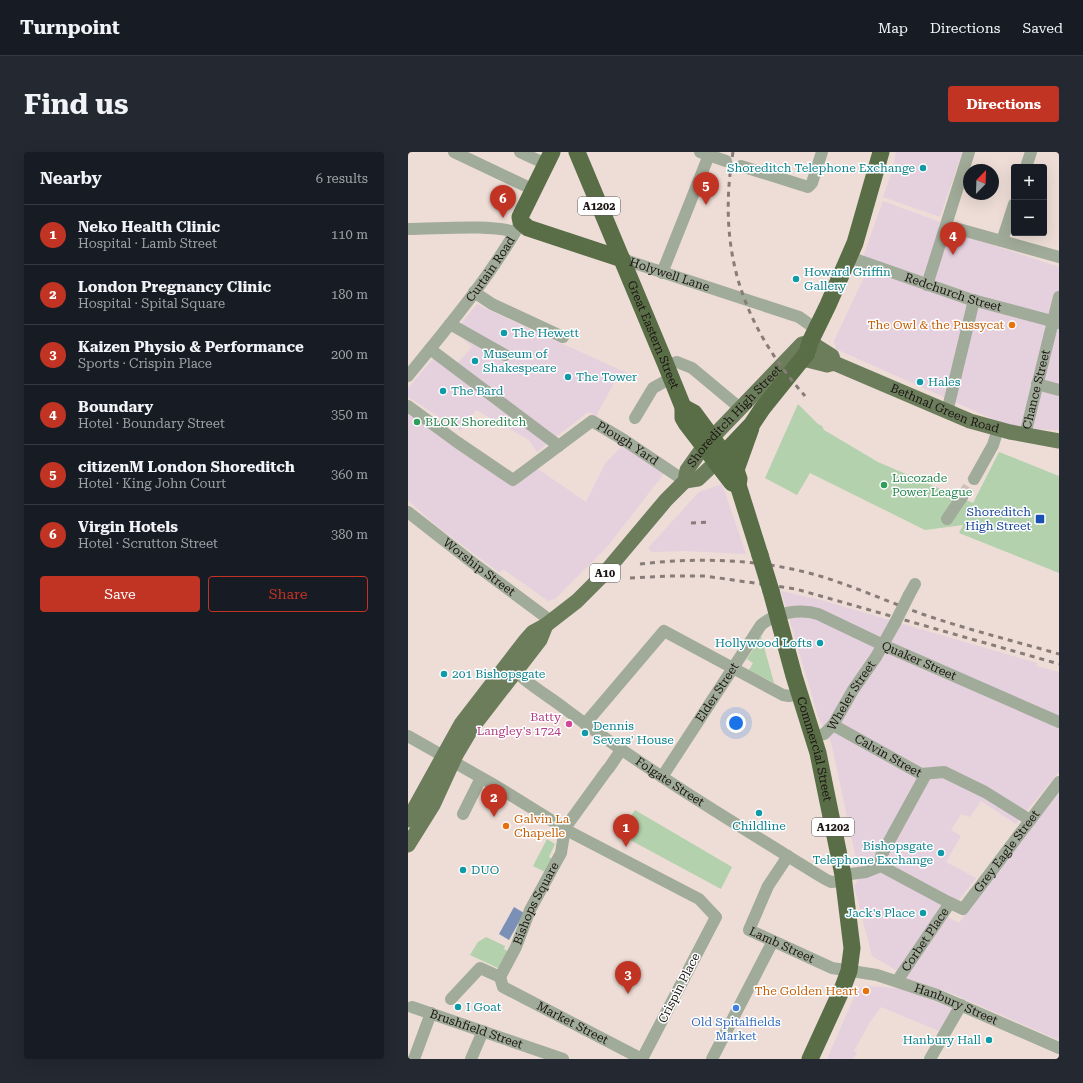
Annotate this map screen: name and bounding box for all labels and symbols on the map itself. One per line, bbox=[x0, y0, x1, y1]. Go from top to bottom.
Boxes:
place label: Shoreditch Telephone Exchange bbox=[727, 161, 915, 175]
marker: Shoreditch Telephone Exchange bbox=[918, 163, 928, 173]
north arrow bbox=[963, 164, 999, 200]
pin: 5 bbox=[693, 172, 719, 205]
pin: 6 bbox=[490, 185, 516, 218]
road number: A1202 bbox=[578, 197, 620, 215]
pin: 4 bbox=[940, 222, 966, 255]
street label: Curtain Road bbox=[463, 234, 518, 305]
street label: Holywell Lane bbox=[628, 255, 712, 294]
place label: Howard Griffin Gallery bbox=[804, 265, 891, 293]
street label: Redchurch Street bbox=[903, 270, 1004, 315]
marker: Howard Griffin Gallery bbox=[791, 274, 801, 284]
street label: Great Eastern Street bbox=[625, 279, 682, 391]
place label: The Owl & the Pussycat bbox=[868, 318, 1005, 332]
marker: The Owl & the Pussycat bbox=[1007, 320, 1017, 330]
place label: The Hewett bbox=[512, 326, 580, 340]
marker: The Hewett bbox=[499, 328, 509, 338]
place label: Museum of Shakespeare bbox=[483, 347, 557, 375]
street label: Chance Street bbox=[1020, 348, 1053, 431]
marker: Museum of Shakespeare bbox=[470, 356, 480, 366]
street label: Shoreditch High Street bbox=[684, 362, 785, 470]
place label: The Tower bbox=[576, 370, 637, 384]
marker: The Tower bbox=[563, 372, 573, 382]
place label: Hales bbox=[928, 375, 961, 389]
marker: Hales bbox=[915, 377, 925, 387]
street label: Bethnal Green Road bbox=[888, 381, 1001, 436]
place label: The Bard bbox=[451, 384, 504, 398]
marker: The Bard bbox=[438, 386, 448, 396]
place label: BLOK Shoreditch bbox=[425, 415, 526, 429]
marker: BLOK Shoreditch bbox=[412, 417, 422, 427]
street label: Plough Yard bbox=[594, 418, 661, 468]
place label: Lucozade Power League bbox=[892, 471, 973, 499]
marker: Lucozade Power League bbox=[879, 480, 889, 490]
place label: Shoreditch High Street bbox=[965, 505, 1032, 533]
marker: Shoreditch High Street bbox=[1034, 513, 1046, 525]
street label: Worship Street bbox=[440, 535, 518, 599]
road number: A10 bbox=[590, 564, 620, 582]
place label: Hollywood Lofts bbox=[715, 636, 812, 650]
marker: Hollywood Lofts bbox=[815, 638, 825, 648]
street label: Quaker Street bbox=[880, 638, 959, 683]
street label: Wheler Street bbox=[825, 657, 879, 733]
street label: Elder Street bbox=[693, 660, 742, 725]
place label: 201 Bishopsgate bbox=[452, 667, 546, 681]
marker: 201 Bishopsgate bbox=[439, 669, 449, 679]
street label: Commercial Street bbox=[794, 695, 835, 803]
place label: Batty Langley's 1724 bbox=[477, 710, 562, 738]
your location bbox=[726, 713, 746, 733]
marker: Batty Langley's 1724 bbox=[564, 719, 574, 729]
place label: Dennis Severs' House bbox=[593, 719, 674, 747]
marker: Dennis Severs' House bbox=[580, 728, 590, 738]
street label: Calvin Street bbox=[852, 731, 925, 780]
street label: Folgate Street bbox=[633, 754, 707, 810]
pin: 2 bbox=[481, 784, 507, 817]
street label: Grey Eagle Street bbox=[971, 807, 1043, 895]
marker: Childline bbox=[754, 808, 764, 818]
place label: Galvin La Chapelle bbox=[514, 812, 570, 840]
pin: 1 bbox=[613, 814, 639, 847]
road number: A1202 bbox=[812, 818, 854, 836]
place label: Childline bbox=[732, 819, 786, 833]
marker: Galvin La Chapelle bbox=[501, 821, 511, 831]
place label: Bishopsgate Telephone Exchange bbox=[812, 839, 933, 867]
marker: Bishopsgate Telephone Exchange bbox=[936, 848, 946, 858]
street label: Bishops Square bbox=[510, 859, 562, 947]
place label: DUO bbox=[471, 863, 499, 877]
marker: DUO bbox=[458, 865, 468, 875]
street label: Corbet Place bbox=[899, 905, 952, 974]
place label: Jack's Place bbox=[846, 906, 915, 920]
marker: Jack's Place bbox=[918, 908, 928, 918]
street label: Lamb Street bbox=[747, 924, 817, 966]
street label: Crispin Place bbox=[655, 950, 703, 1025]
pin: 3 bbox=[615, 961, 641, 994]
street label: Hanbury Street bbox=[912, 981, 1000, 1028]
place label: The Golden Heart bbox=[754, 984, 859, 998]
marker: The Golden Heart bbox=[861, 986, 871, 996]
street label: Market Street bbox=[534, 999, 611, 1047]
place label: I Goat bbox=[466, 1000, 502, 1014]
marker: I Goat bbox=[453, 1002, 463, 1012]
marker: Old Spitalfields Market bbox=[731, 1003, 741, 1013]
street label: Brushfield Street bbox=[428, 1007, 525, 1052]
place label: Old Spitalfields Market bbox=[691, 1015, 781, 1043]
place label: Hanbury Hall bbox=[903, 1033, 981, 1047]
marker: Hanbury Hall bbox=[984, 1035, 994, 1045]

